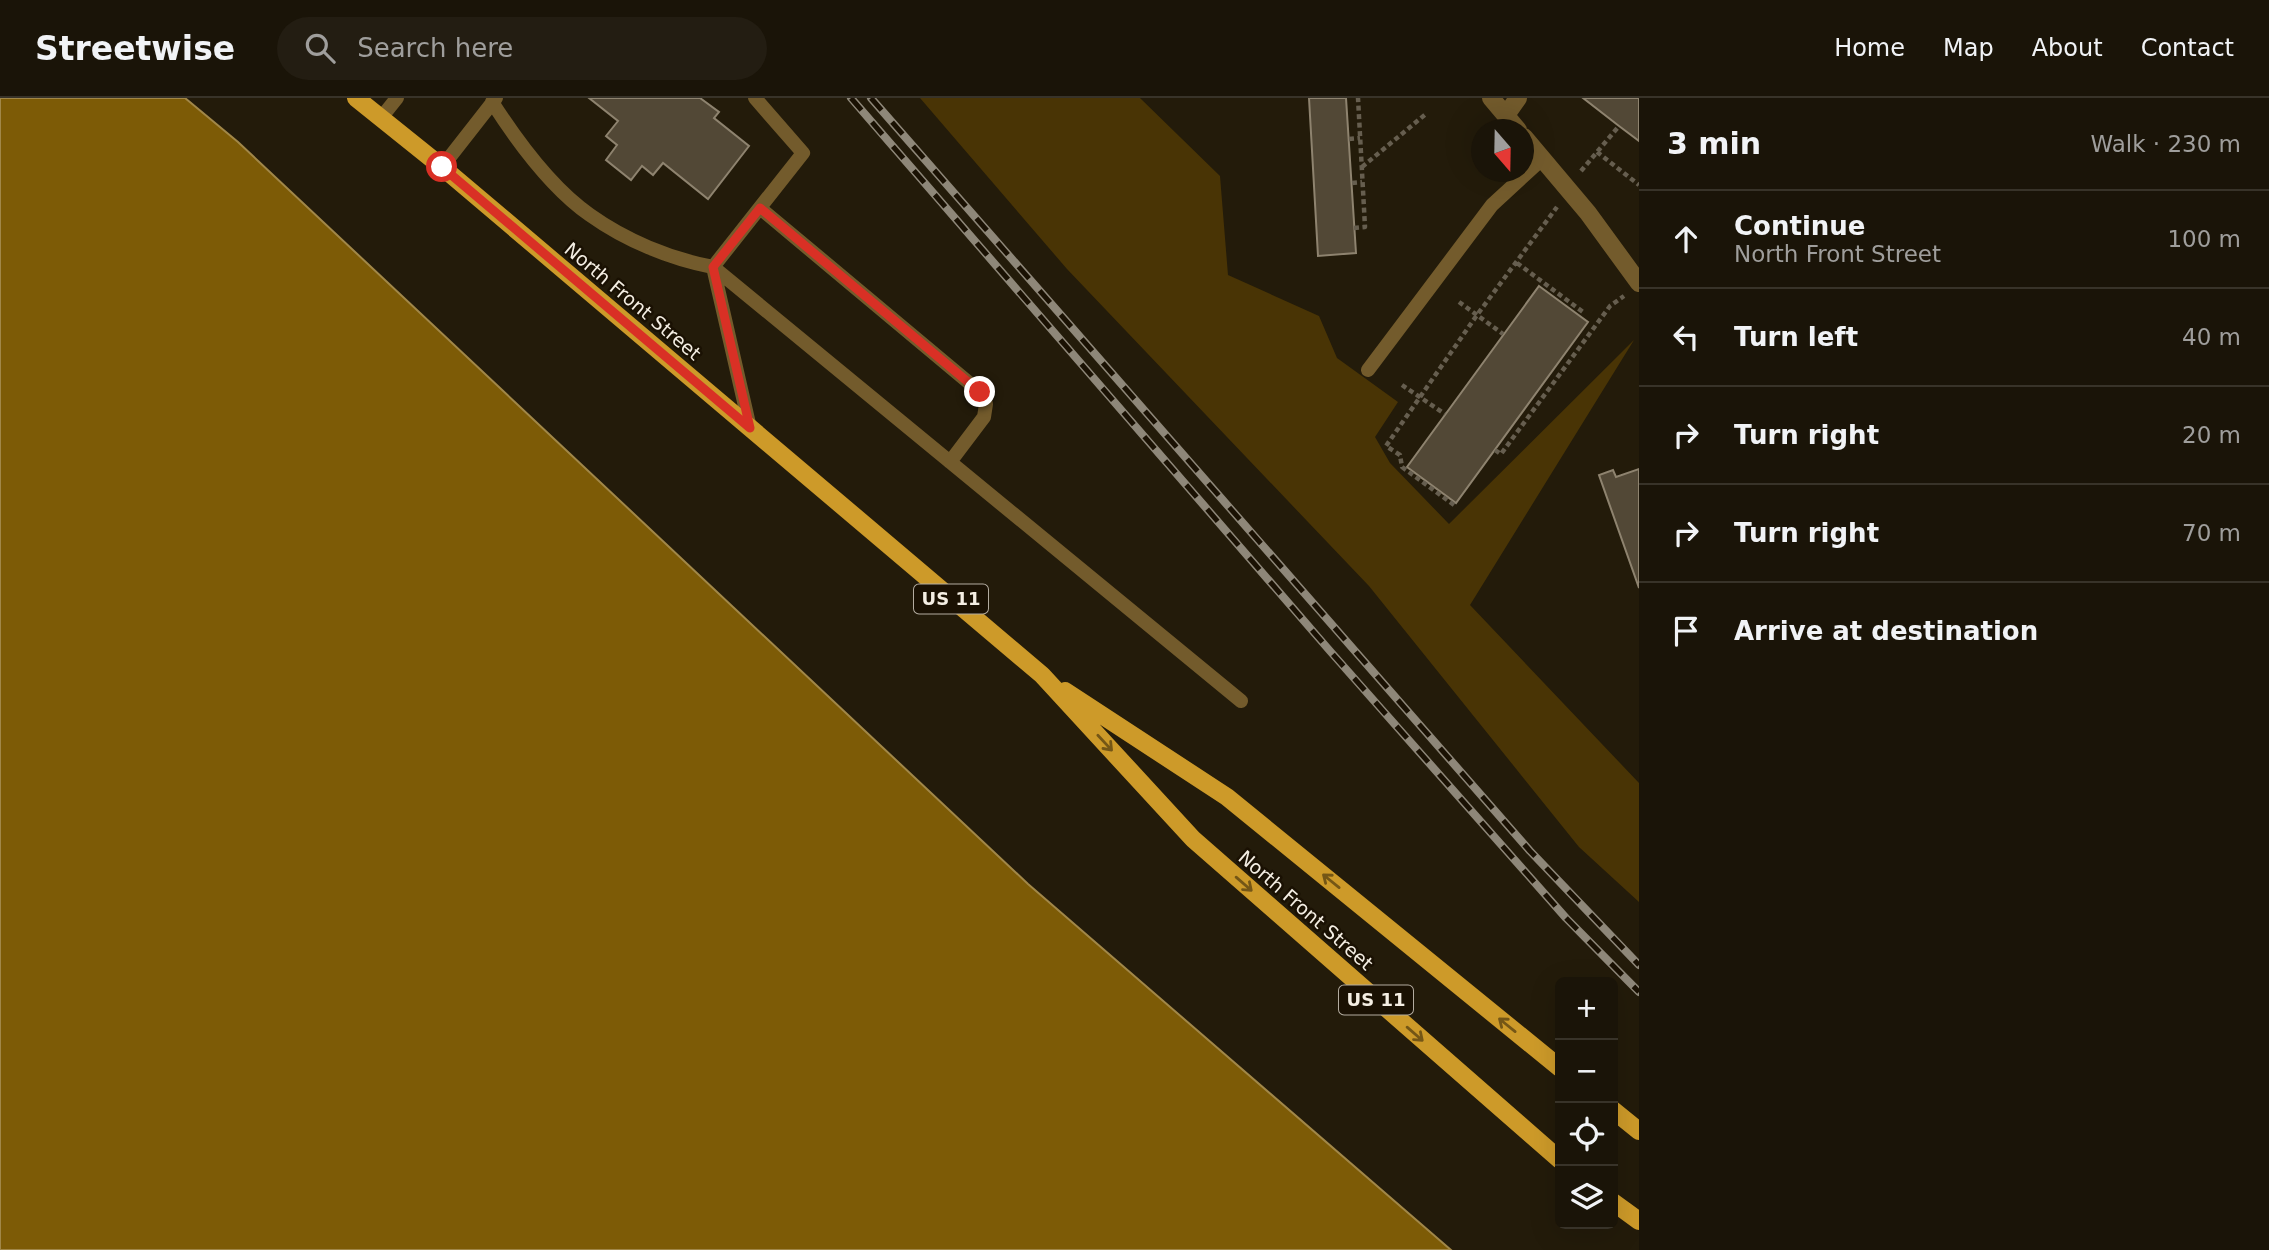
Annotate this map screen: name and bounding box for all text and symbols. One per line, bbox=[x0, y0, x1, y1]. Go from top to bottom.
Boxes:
search box bbox=[277, 17, 767, 80]
text: Streetwise bbox=[35, 29, 235, 68]
icon: search bbox=[301, 29, 339, 67]
text: Search here bbox=[357, 33, 513, 63]
text: Home bbox=[1834, 34, 1905, 62]
text: Map bbox=[1943, 34, 1994, 62]
text: About bbox=[2032, 34, 2103, 62]
text: Contact bbox=[2141, 34, 2234, 62]
north arrow bbox=[1471, 119, 1534, 182]
text: 3 min bbox=[1667, 126, 1761, 161]
text: Walk · 230 m bbox=[2090, 131, 2241, 157]
route start bbox=[426, 151, 457, 182]
text: Continue bbox=[1734, 211, 1865, 241]
icon: ahead bbox=[1667, 220, 1705, 258]
text: 100 m bbox=[2167, 226, 2241, 252]
street label: North Front Street bbox=[560, 238, 706, 364]
text: North Front Street bbox=[1734, 241, 1941, 267]
icon: left bbox=[1667, 318, 1705, 356]
text: Turn left bbox=[1734, 322, 1858, 352]
text: 40 m bbox=[2182, 324, 2241, 350]
route end bbox=[964, 376, 995, 407]
icon: right bbox=[1667, 416, 1705, 454]
text: Turn right bbox=[1734, 420, 1879, 450]
text: 20 m bbox=[2182, 422, 2241, 448]
icon: right bbox=[1667, 514, 1705, 552]
text: Turn right bbox=[1734, 518, 1879, 548]
text: 70 m bbox=[2182, 520, 2241, 546]
road number: US 11 bbox=[914, 584, 988, 614]
icon: arrive bbox=[1667, 612, 1705, 650]
text: Arrive at destination bbox=[1734, 616, 2038, 646]
one-way arrow bbox=[1096, 734, 1113, 751]
street label: North Front Street bbox=[1234, 846, 1378, 974]
one-way arrow bbox=[1322, 873, 1340, 889]
one-way arrow bbox=[1235, 875, 1252, 892]
map controls bbox=[1555, 977, 1618, 1229]
button: + bbox=[1555, 977, 1618, 1040]
road number: US 11 bbox=[1339, 986, 1413, 1015]
one-way arrow bbox=[1499, 1017, 1517, 1032]
one-way arrow bbox=[1406, 1026, 1424, 1042]
button: − bbox=[1555, 1040, 1618, 1103]
button: locate bbox=[1555, 1103, 1618, 1166]
button: layers bbox=[1555, 1166, 1618, 1229]

